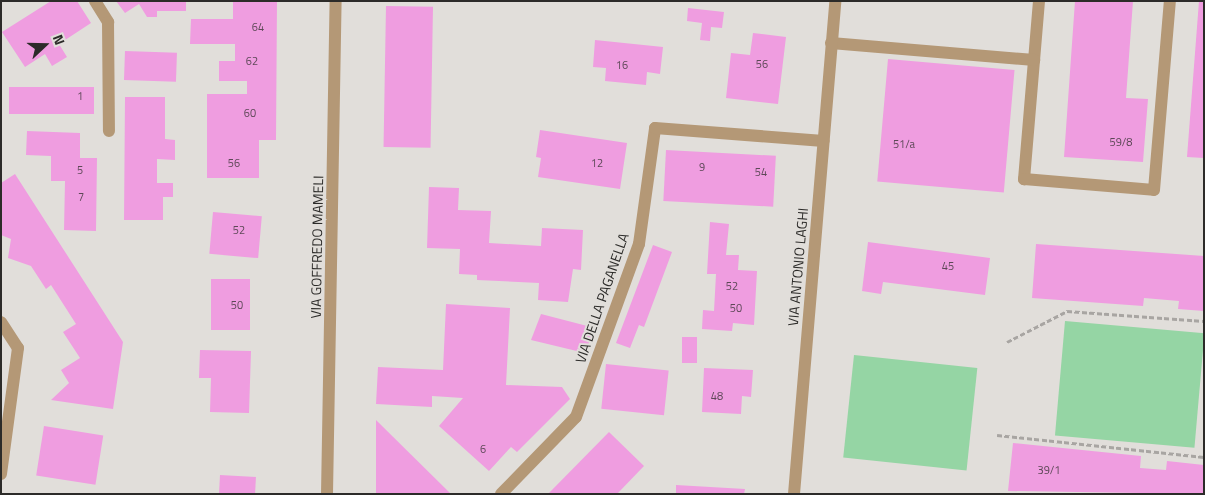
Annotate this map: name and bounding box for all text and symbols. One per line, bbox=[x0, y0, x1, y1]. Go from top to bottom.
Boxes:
north arrow bbox=[20, 20, 70, 70]
house number: 64 bbox=[252, 20, 264, 34]
text: N bbox=[48, 31, 71, 48]
house number: 62 bbox=[246, 54, 258, 68]
house number: 56 bbox=[756, 57, 768, 71]
house number: 16 bbox=[616, 58, 628, 72]
house number: 1 bbox=[77, 89, 83, 103]
house number: 60 bbox=[244, 106, 256, 120]
house number: 59/8 bbox=[1109, 135, 1133, 149]
house number: 51/a bbox=[893, 137, 915, 151]
house number: 56 bbox=[228, 156, 240, 170]
house number: 12 bbox=[591, 156, 603, 170]
house number: 9 bbox=[699, 160, 705, 174]
house number: 5 bbox=[77, 163, 83, 177]
house number: 54 bbox=[755, 165, 767, 179]
street label: VIA GOFFREDO MAMELI bbox=[307, 175, 327, 319]
house number: 7 bbox=[78, 190, 84, 204]
street label: VIA ANTONIO LAGHI bbox=[784, 207, 812, 327]
house number: 52 bbox=[233, 223, 245, 237]
street label: VIA DELLA PAGANELLA bbox=[572, 231, 632, 365]
house number: 45 bbox=[942, 259, 954, 273]
house number: 52 bbox=[726, 279, 738, 293]
house number: 50 bbox=[231, 298, 243, 312]
house number: 50 bbox=[730, 301, 742, 315]
house number: 48 bbox=[711, 389, 723, 403]
house number: 6 bbox=[480, 442, 486, 456]
house number: 39/1 bbox=[1037, 463, 1061, 477]

